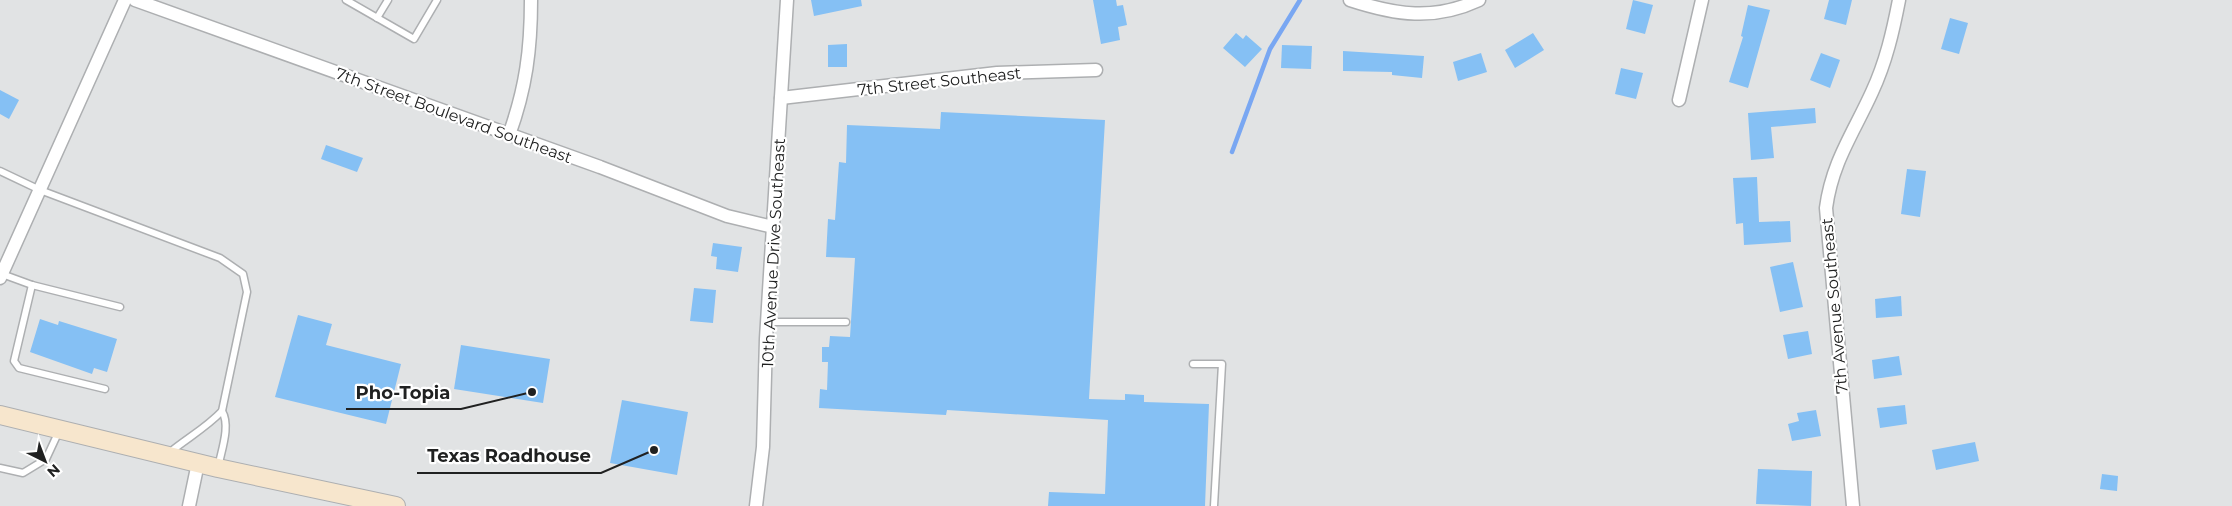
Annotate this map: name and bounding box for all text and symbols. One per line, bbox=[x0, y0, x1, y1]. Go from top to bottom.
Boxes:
street label: 7th Street Southeast bbox=[856, 63, 1022, 100]
street label: 7th Street Boulevard Southeast bbox=[333, 64, 575, 167]
street label: 10th Avenue Drive Southeast bbox=[758, 137, 789, 368]
street label: 7th Avenue Southeast bbox=[1817, 217, 1852, 395]
callout: Pho-Topia bbox=[346, 376, 461, 409]
text: Pho-Topia bbox=[356, 382, 450, 404]
north arrow bbox=[20, 436, 70, 486]
callout: Texas Roadhouse bbox=[417, 440, 601, 473]
text: Texas Roadhouse bbox=[427, 445, 591, 467]
text: N bbox=[43, 460, 64, 481]

